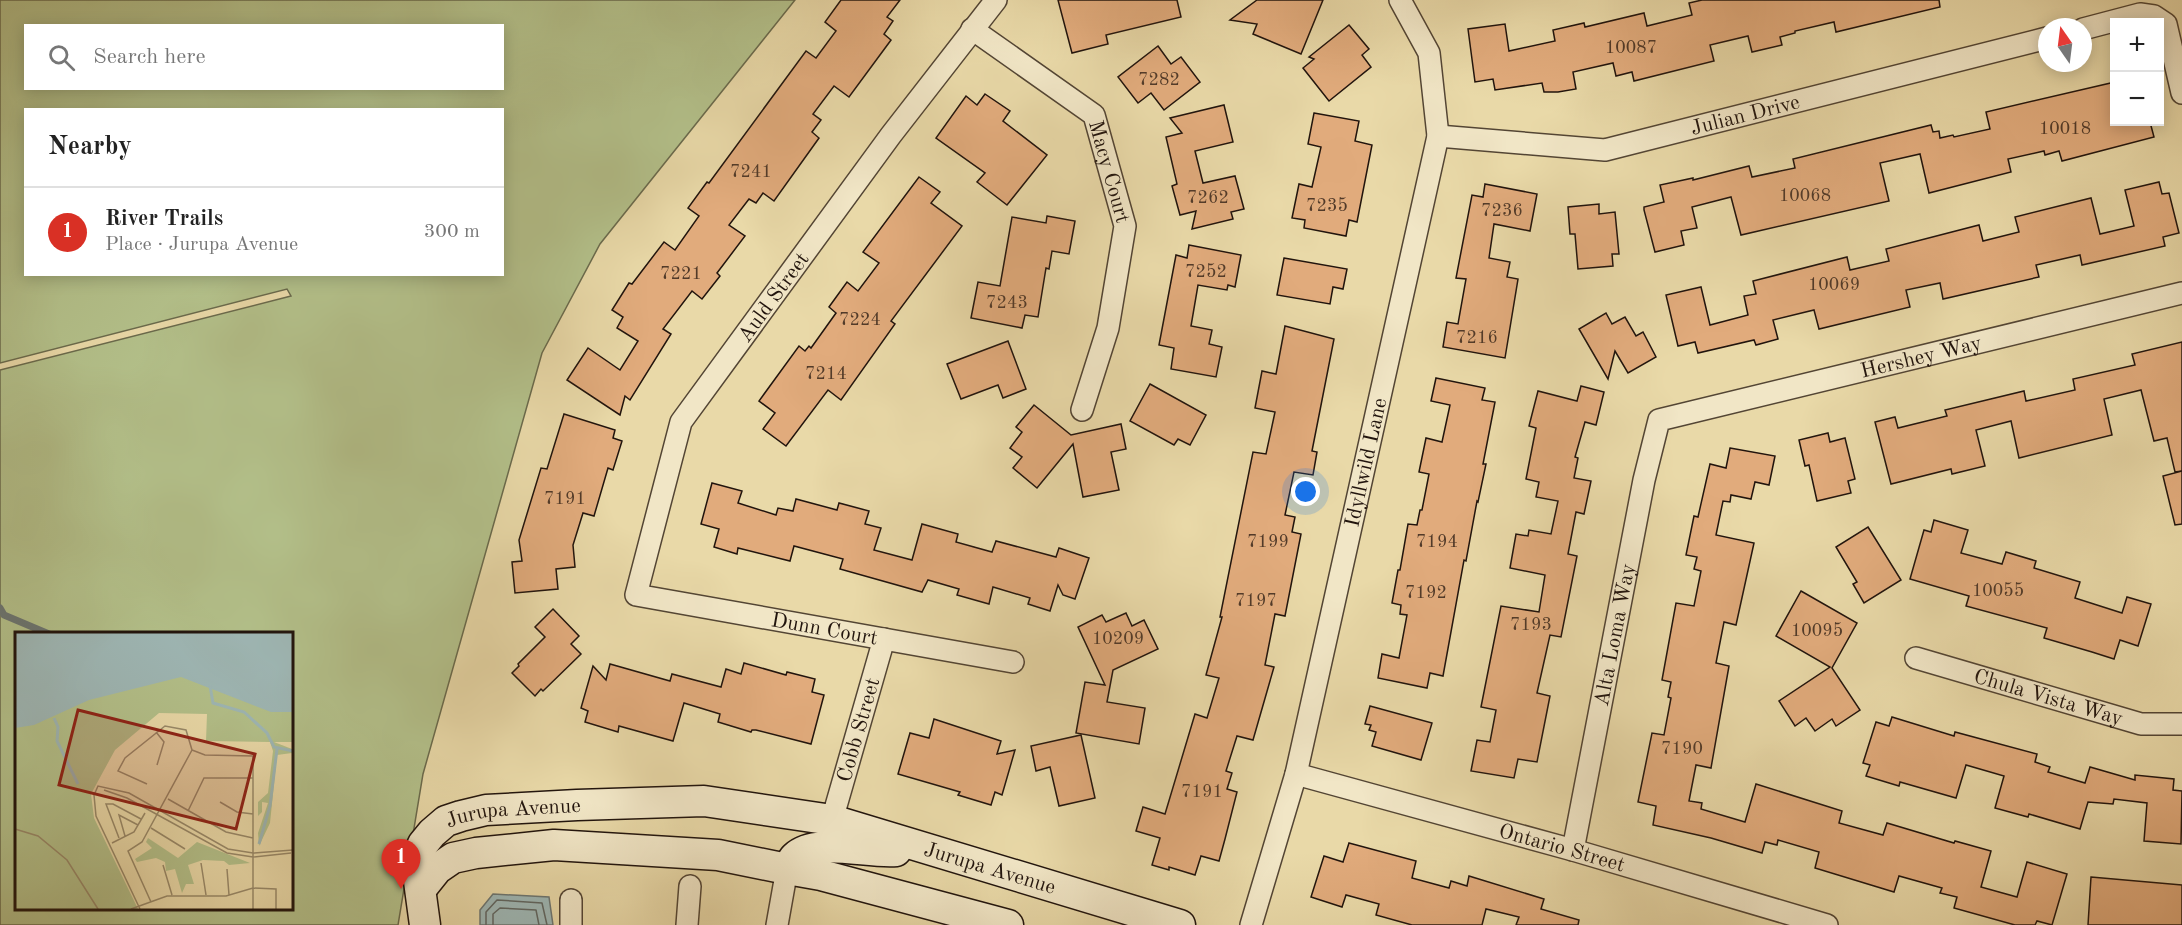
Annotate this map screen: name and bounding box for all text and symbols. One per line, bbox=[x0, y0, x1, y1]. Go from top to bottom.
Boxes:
north arrow bbox=[2038, 18, 2092, 72]
map controls bbox=[2110, 18, 2164, 126]
button: + bbox=[2110, 18, 2164, 72]
search box bbox=[24, 24, 504, 90]
house number: 10087 bbox=[1605, 39, 1657, 57]
icon: search bbox=[45, 41, 78, 74]
text: Search here bbox=[93, 46, 206, 68]
house number: 7282 bbox=[1138, 71, 1180, 89]
button: − bbox=[2110, 72, 2164, 126]
street label: Julian Drive bbox=[1688, 92, 1802, 140]
street label: Macy Court bbox=[1084, 118, 1133, 226]
house number: 10018 bbox=[2039, 120, 2091, 138]
text: Nearby bbox=[48, 134, 132, 160]
house number: 7241 bbox=[730, 163, 772, 181]
house number: 10068 bbox=[1779, 187, 1831, 205]
house number: 7262 bbox=[1187, 189, 1229, 207]
house number: 7235 bbox=[1306, 197, 1348, 215]
house number: 7236 bbox=[1481, 202, 1523, 220]
text: River Trails bbox=[105, 208, 223, 230]
text: 1 bbox=[62, 222, 73, 242]
text: 300 m bbox=[424, 222, 480, 242]
text: Place · Jurupa Avenue bbox=[105, 235, 298, 255]
street label: Auld Street bbox=[735, 249, 814, 347]
house number: 7252 bbox=[1185, 263, 1227, 281]
house number: 7221 bbox=[660, 265, 702, 283]
house number: 10069 bbox=[1808, 276, 1860, 294]
house number: 7243 bbox=[986, 294, 1028, 312]
house number: 7224 bbox=[839, 311, 881, 329]
house number: 7216 bbox=[1456, 329, 1498, 347]
street label: Hershey Way bbox=[1858, 333, 1984, 383]
house number: 7214 bbox=[805, 365, 847, 383]
street label: Idyllwild Lane bbox=[1342, 396, 1391, 529]
your location bbox=[1291, 477, 1320, 506]
house number: 7191 bbox=[544, 490, 586, 508]
house number: 7199 bbox=[1247, 533, 1289, 551]
house number: 7194 bbox=[1416, 533, 1458, 551]
street label: Alta Loma Way bbox=[1592, 562, 1640, 708]
house number: 10055 bbox=[1972, 582, 2024, 600]
house number: 7192 bbox=[1405, 584, 1447, 602]
house number: 7197 bbox=[1235, 592, 1277, 610]
street label: Dunn Court bbox=[769, 610, 879, 650]
house number: 7193 bbox=[1510, 616, 1552, 634]
house number: 10095 bbox=[1791, 622, 1843, 640]
house number: 10209 bbox=[1092, 630, 1144, 648]
inset map bbox=[15, 632, 292, 910]
street label: Chula Vista Way bbox=[1971, 666, 2125, 730]
street label: Cobb Street bbox=[834, 675, 884, 785]
house number: 7190 bbox=[1661, 740, 1703, 758]
house number: 7191 bbox=[1181, 783, 1223, 801]
street label: Jurupa Avenue bbox=[443, 796, 581, 832]
street label: Ontario Street bbox=[1496, 821, 1627, 877]
street label: Jurupa Avenue bbox=[921, 839, 1058, 899]
pin: 1 bbox=[382, 840, 420, 889]

